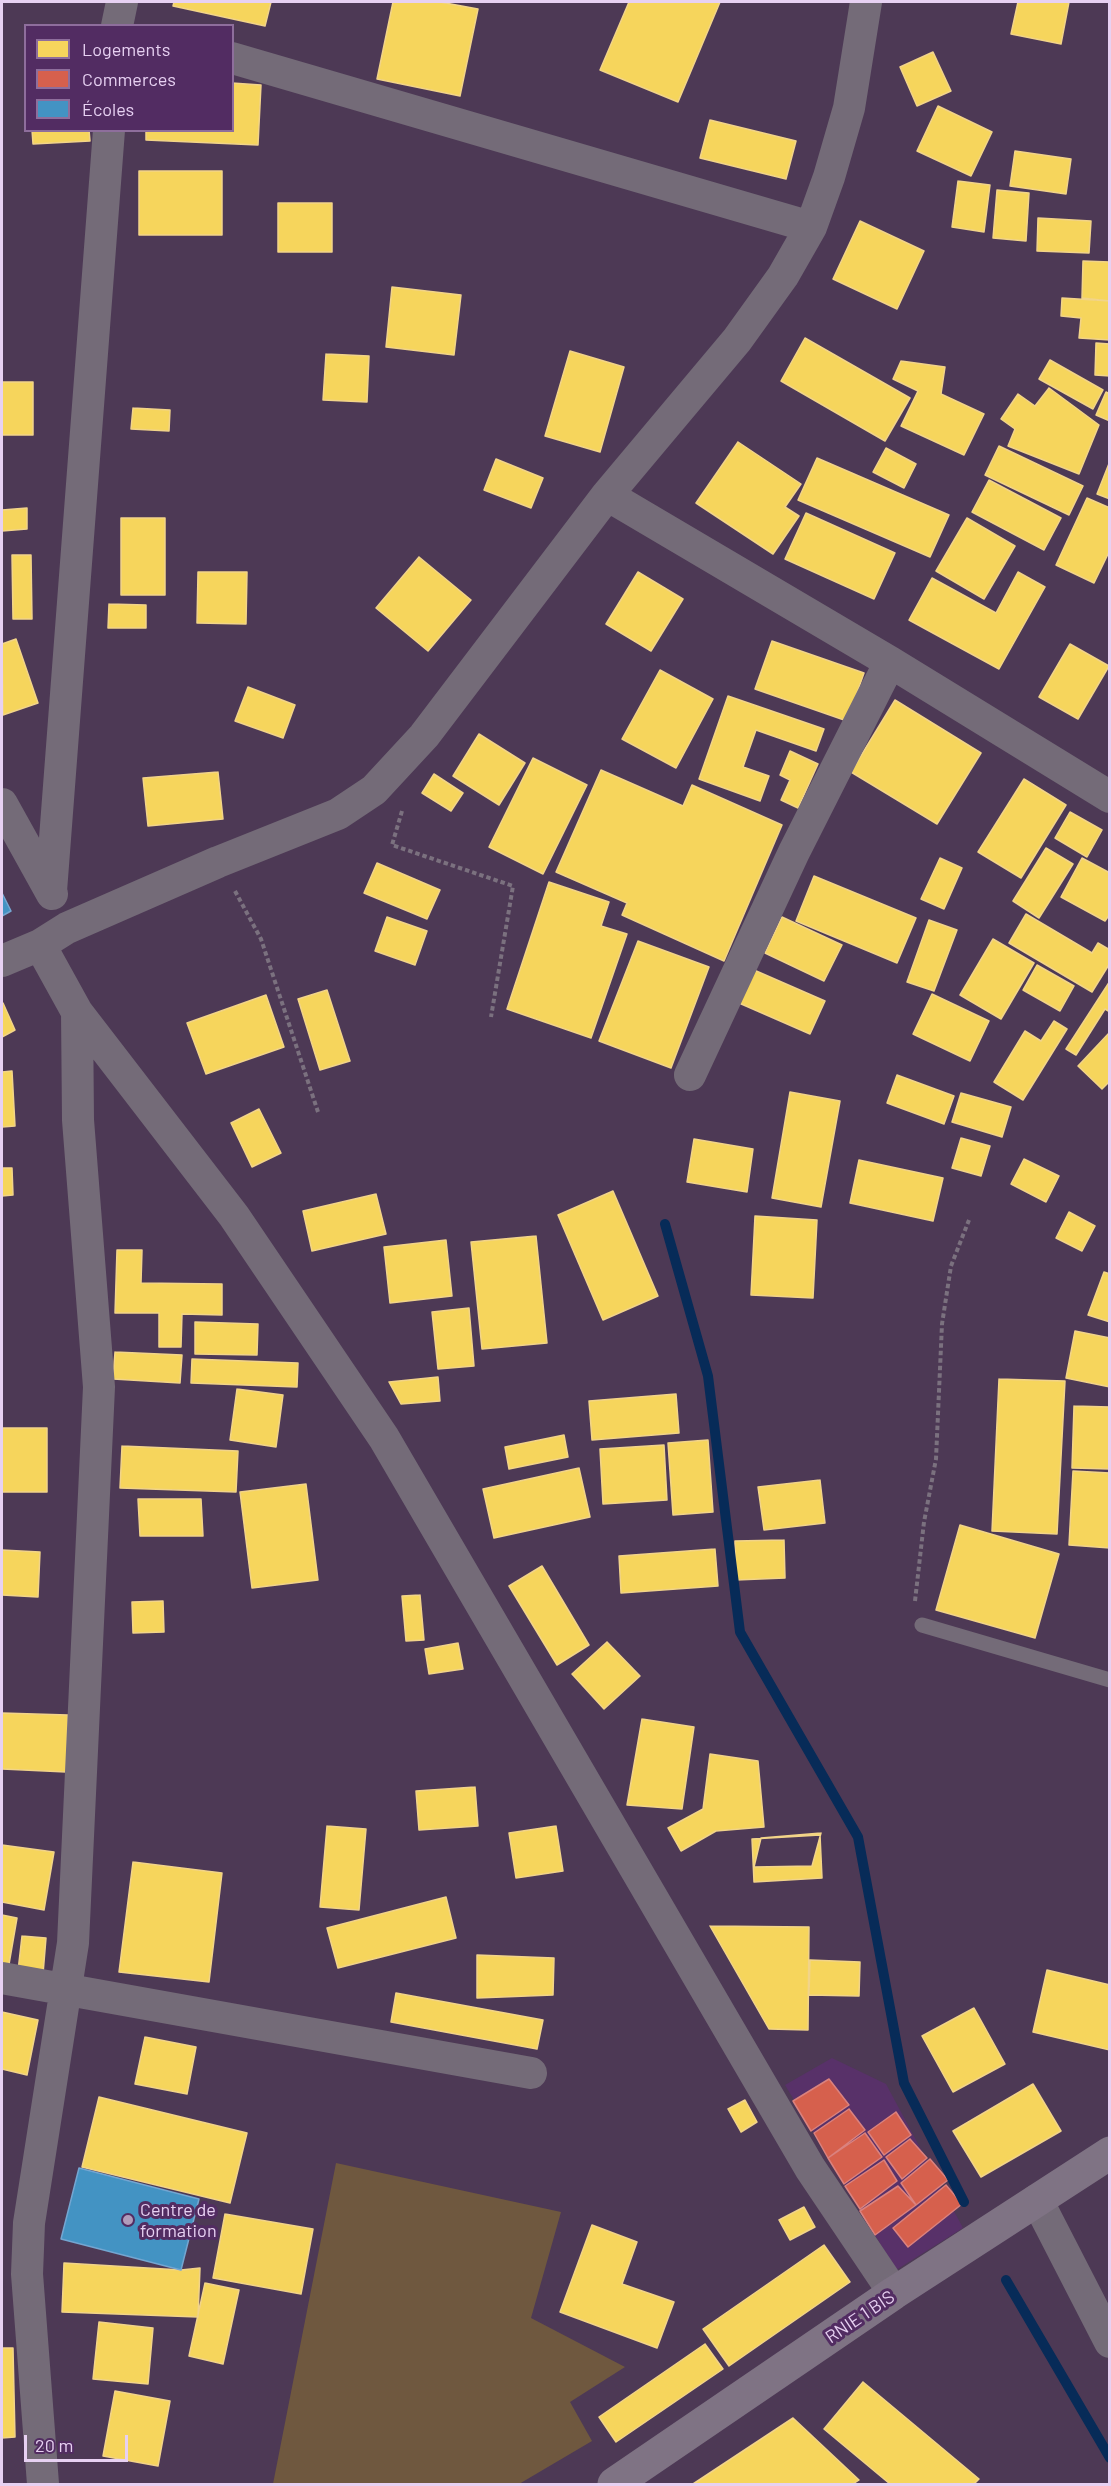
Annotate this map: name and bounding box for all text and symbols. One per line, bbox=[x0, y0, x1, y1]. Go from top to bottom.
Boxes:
legend bbox=[24, 24, 234, 132]
text: Logements bbox=[82, 38, 171, 60]
text: Commerces bbox=[82, 68, 176, 90]
text: Écoles bbox=[82, 98, 134, 120]
place label: Centre de formation bbox=[140, 2199, 217, 2242]
marker: Centre de formation bbox=[121, 2213, 135, 2227]
street label: RNIE 1 BIS bbox=[821, 2286, 899, 2348]
scale bar bbox=[27, 2423, 130, 2461]
text: 20 m bbox=[35, 2434, 73, 2456]

